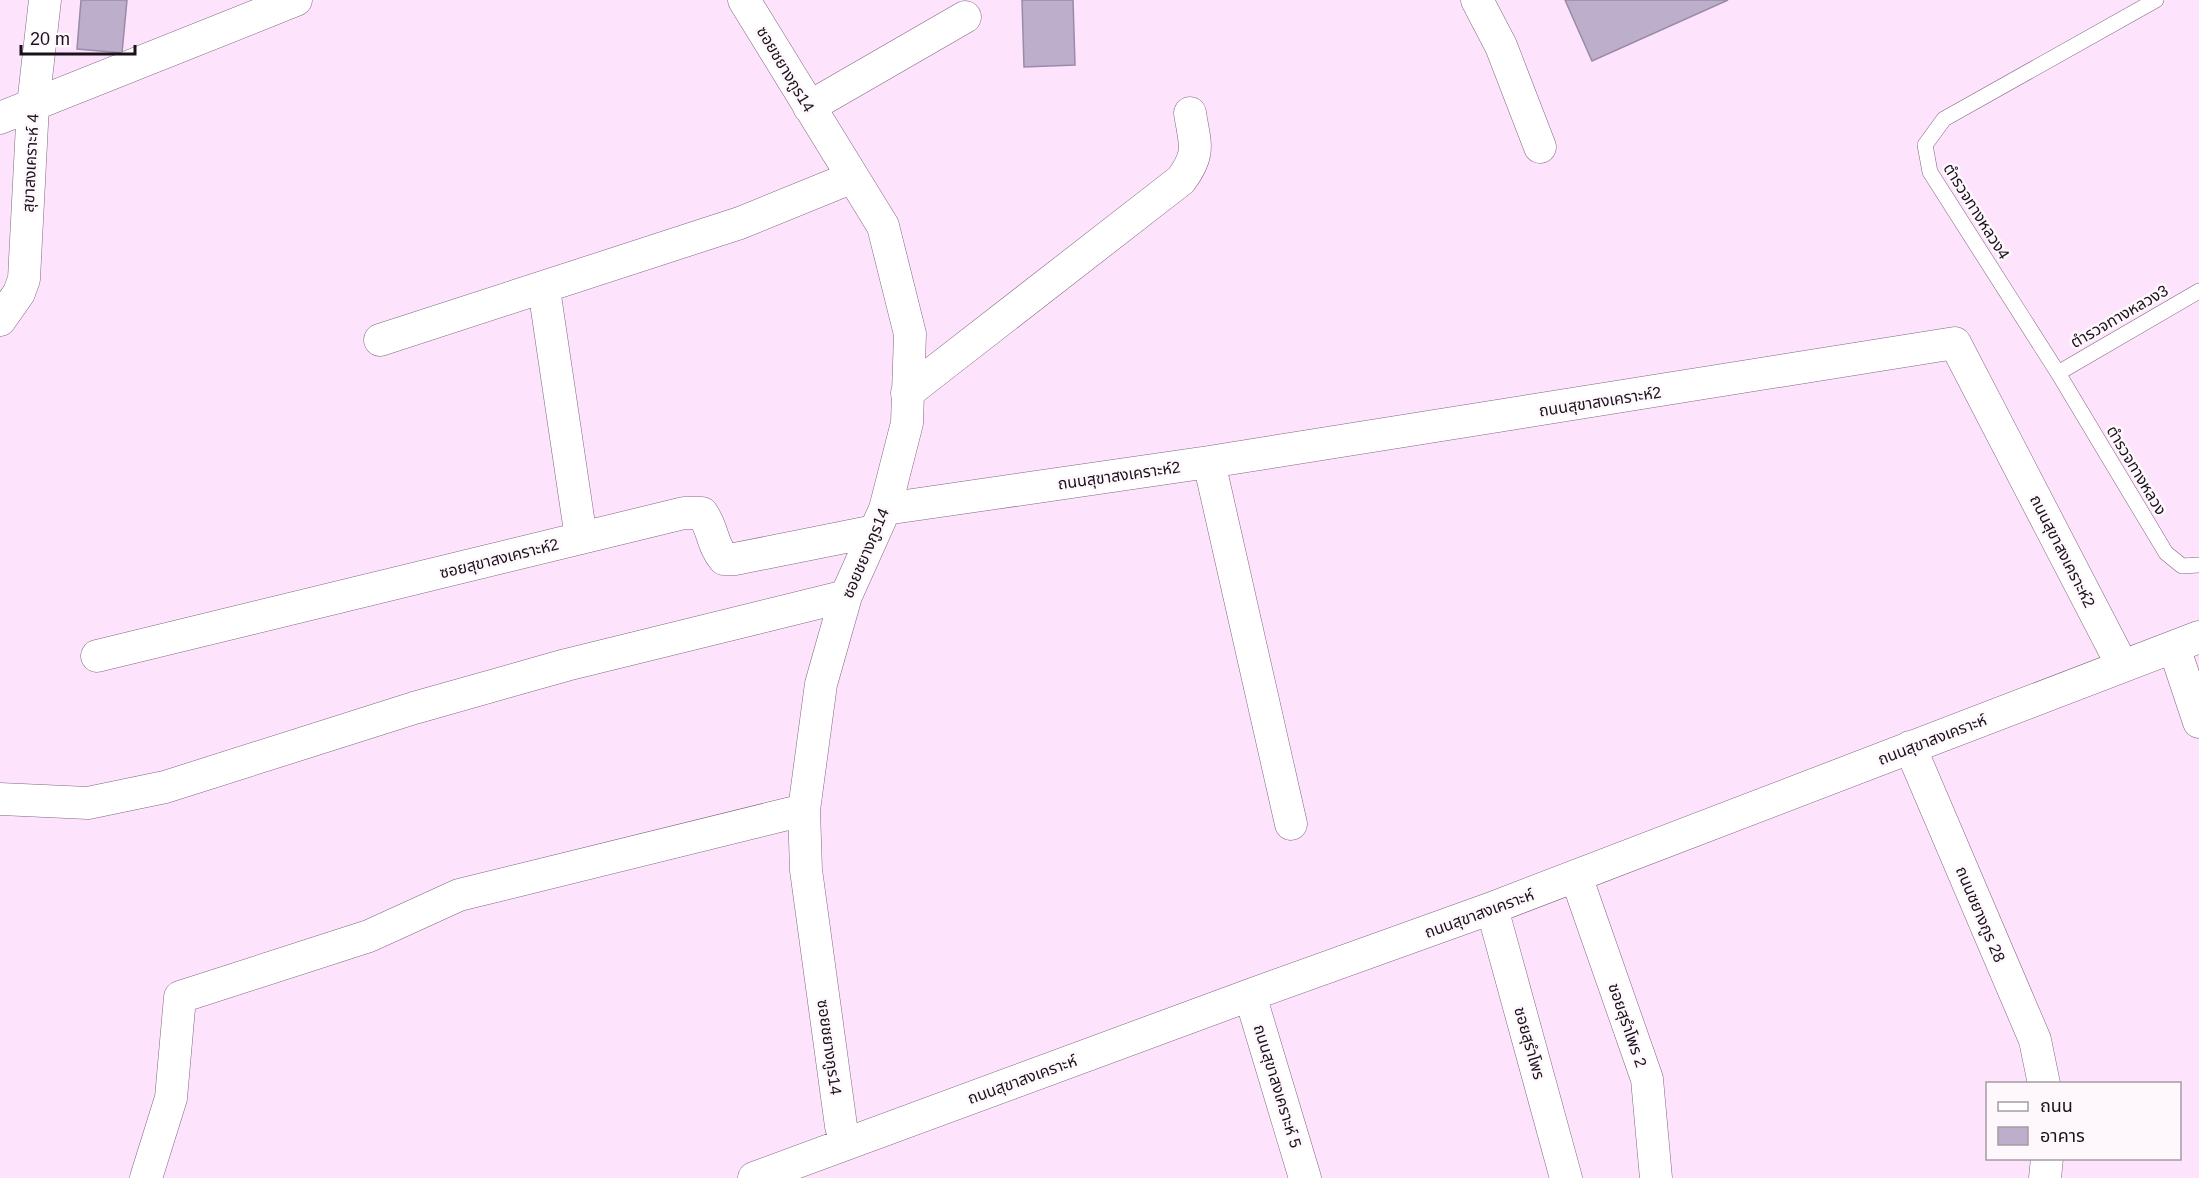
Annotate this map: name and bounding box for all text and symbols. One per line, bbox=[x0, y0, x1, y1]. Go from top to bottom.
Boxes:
scale bar bbox=[21, 18, 135, 56]
street label: ซอยชยางกูร14 bbox=[753, 24, 818, 115]
text: 20 m bbox=[30, 29, 70, 49]
street label: สุขาสงเคราะห์ 4 bbox=[19, 113, 43, 213]
street label: ตำรวจทางหลวง4 bbox=[1940, 160, 2013, 262]
street label: ตำรวจทางหลวง3 bbox=[2068, 282, 2171, 351]
street label: ถนนสุขาสงเคราะห์2 bbox=[1538, 383, 1663, 421]
street label: ตำรวจทางหลวง bbox=[2103, 423, 2170, 518]
street label: ถนนสุขาสงเคราะห์2 bbox=[1057, 458, 1182, 494]
street label: ถนนสุขาสงเคราะห์2 bbox=[2026, 492, 2098, 611]
street label: ซอยชยางกูร14 bbox=[839, 506, 893, 601]
street label: ซอยสุขาสงเคราะห์2 bbox=[438, 535, 561, 582]
street label: ถนนสุขาสงเคราะห์ bbox=[1876, 711, 1990, 769]
street label: ถนนชยางกูร 28 bbox=[1952, 864, 2008, 965]
street label: ถนนสุขาสงเคราะห์ bbox=[1422, 886, 1537, 942]
street label: ชอยสุรำโพร 2 bbox=[1604, 981, 1650, 1070]
street label: ซอยชยางกูร14 bbox=[813, 998, 845, 1096]
street label: ชอยสุรำโพร bbox=[1510, 1005, 1548, 1082]
street label: ถนนสุขาสงเคราะห์ 5 bbox=[1250, 1022, 1304, 1150]
street label: ถนนสุขาสงเคราะห์ bbox=[965, 1052, 1080, 1108]
legend bbox=[1986, 1082, 2181, 1160]
text: ถนน bbox=[2040, 1096, 2073, 1116]
text: อาคาร bbox=[2040, 1126, 2085, 1146]

